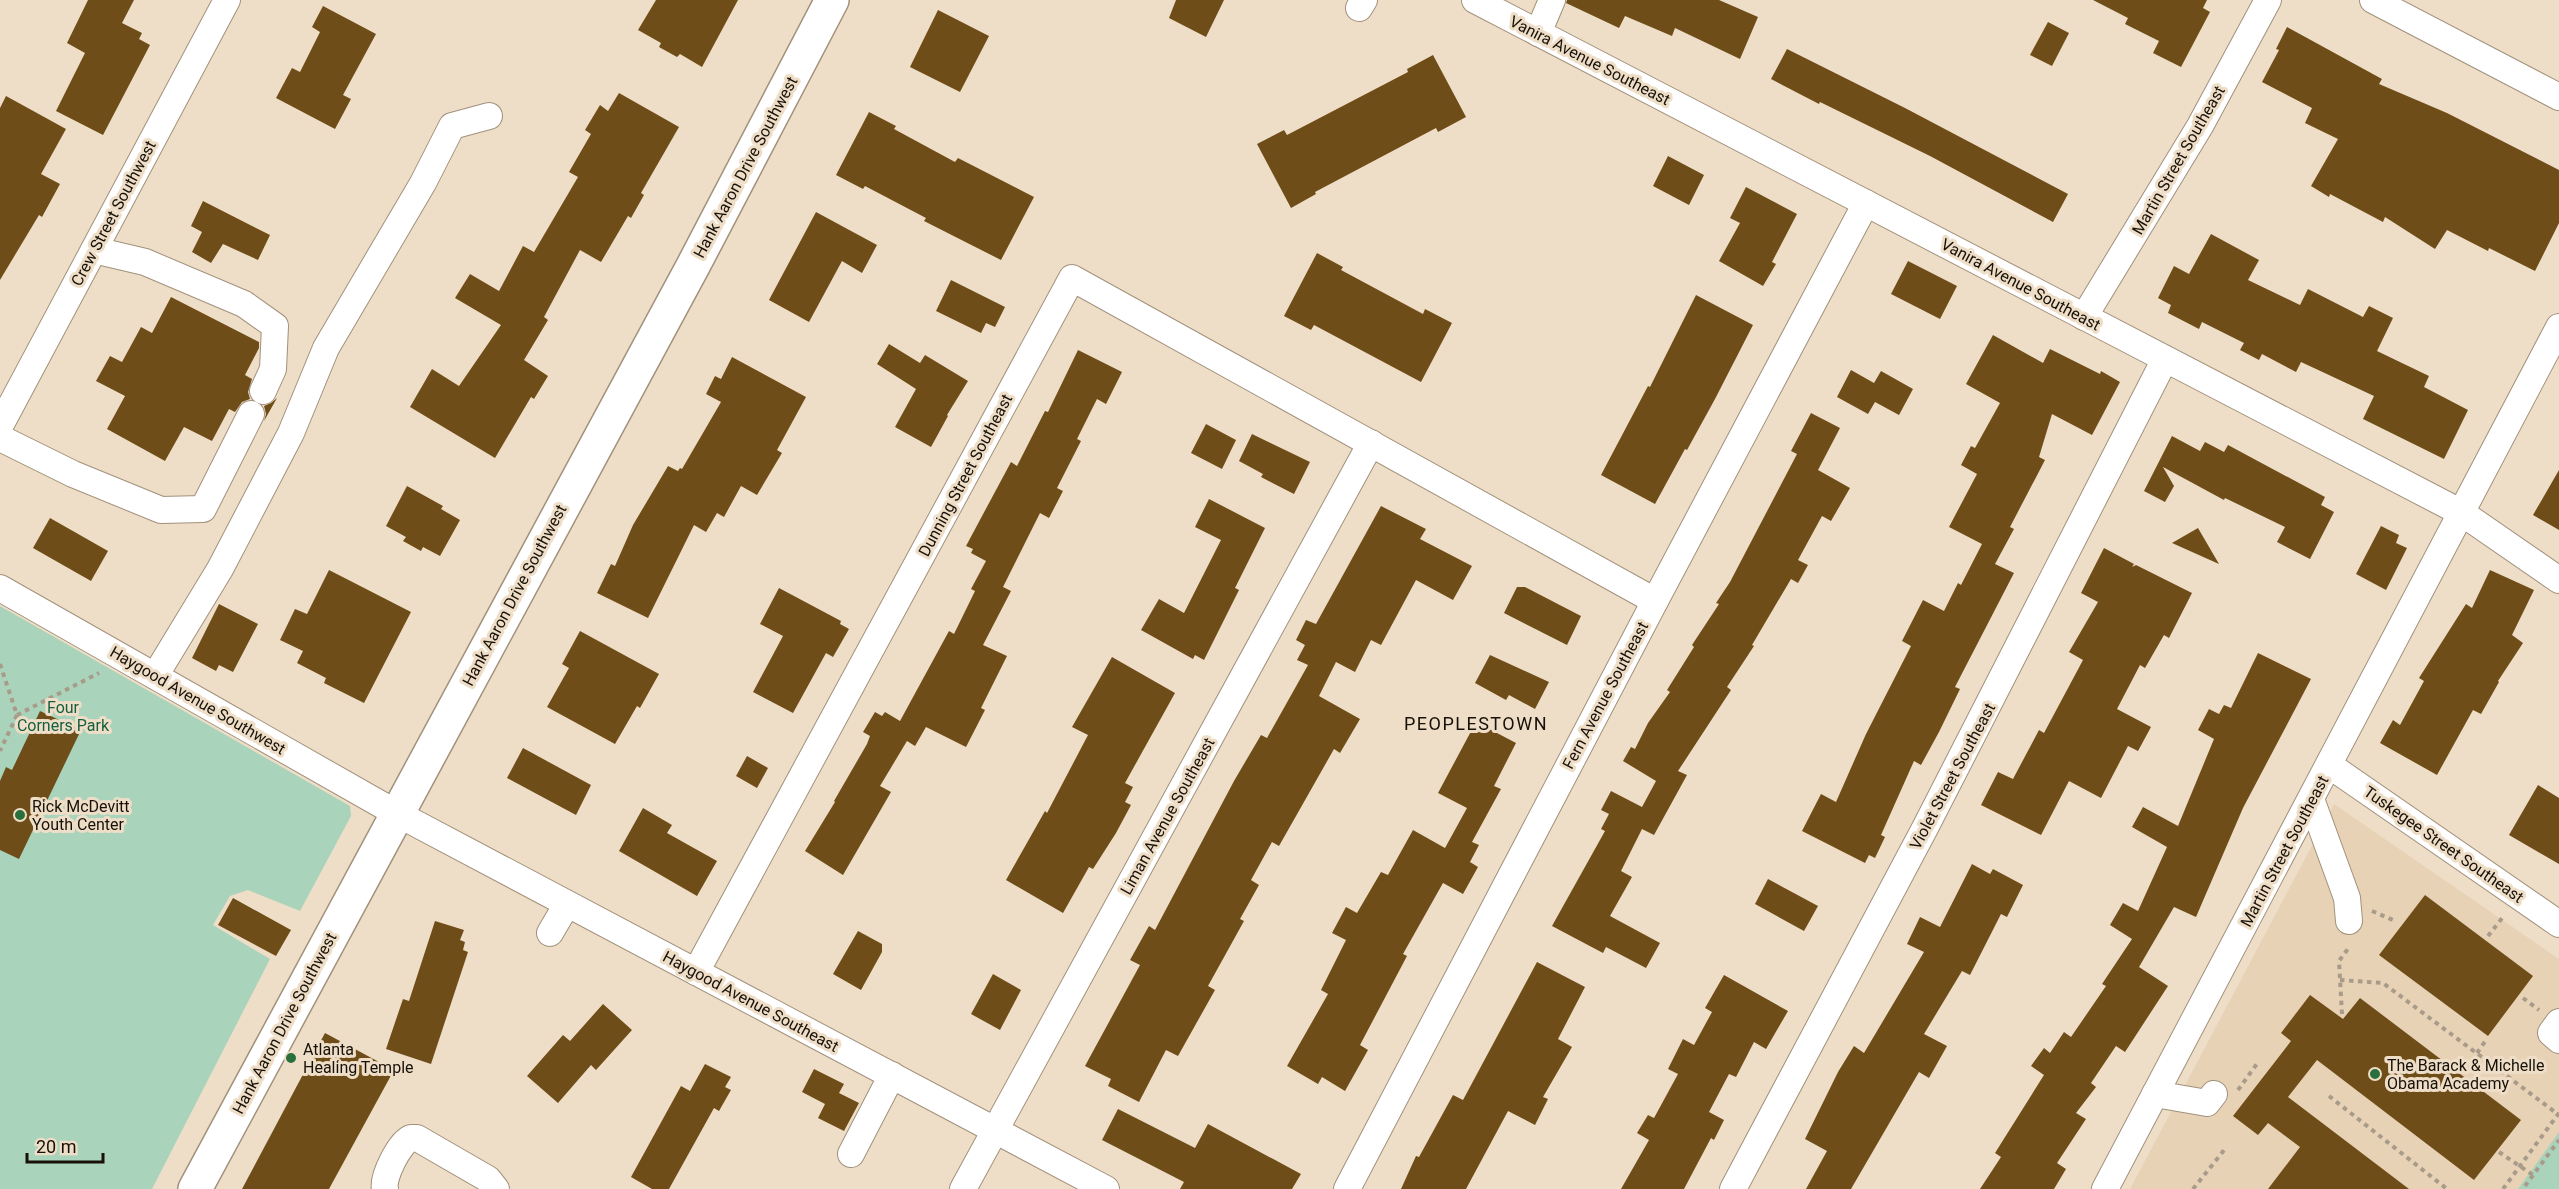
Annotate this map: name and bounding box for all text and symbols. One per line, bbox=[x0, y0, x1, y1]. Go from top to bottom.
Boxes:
street label: Vanira Avenue Southeast bbox=[1506, 12, 1673, 109]
street label: Hank Aaron Drive Southwest bbox=[689, 73, 801, 261]
street label: Martin Street Southeast bbox=[2128, 82, 2229, 238]
street label: Crew Street Southwest bbox=[67, 137, 160, 289]
street label: Vanira Avenue Southeast bbox=[1938, 234, 2104, 334]
street label: Dunning Street Southeast bbox=[915, 391, 1016, 560]
street label: Hank Aaron Drive Southwest bbox=[458, 501, 570, 689]
street label: Fern Avenue Southeast bbox=[1559, 618, 1652, 772]
street label: Haygood Avenue Southwest bbox=[107, 642, 289, 759]
park label: Four Corners Park bbox=[17, 698, 110, 735]
street label: Violet Street Southeast bbox=[1906, 700, 1999, 853]
district label: PEOPLESTOWN bbox=[1404, 713, 1548, 734]
street label: Liman Avenue Southeast bbox=[1116, 734, 1219, 898]
street label: Martin Street Southeast bbox=[2236, 772, 2332, 930]
street label: Tuskegee Street Southeast bbox=[2360, 782, 2527, 907]
place label: Rick McDevitt Youth Center bbox=[32, 797, 130, 834]
marker: Rick McDevitt Youth Center bbox=[13, 808, 27, 822]
street label: Hank Aaron Drive Southwest bbox=[228, 929, 340, 1117]
street label: Haygood Avenue Southeast bbox=[660, 947, 842, 1056]
place label: Atlanta Healing Temple bbox=[303, 1040, 414, 1077]
marker: Atlanta Healing Temple bbox=[284, 1051, 298, 1065]
place label: The Barack & Michelle Obama Academy bbox=[2387, 1056, 2544, 1093]
marker: The Barack & Michelle Obama Academy bbox=[2368, 1067, 2382, 1081]
scale bar bbox=[27, 1126, 104, 1164]
text: 20 m bbox=[36, 1136, 76, 1157]

